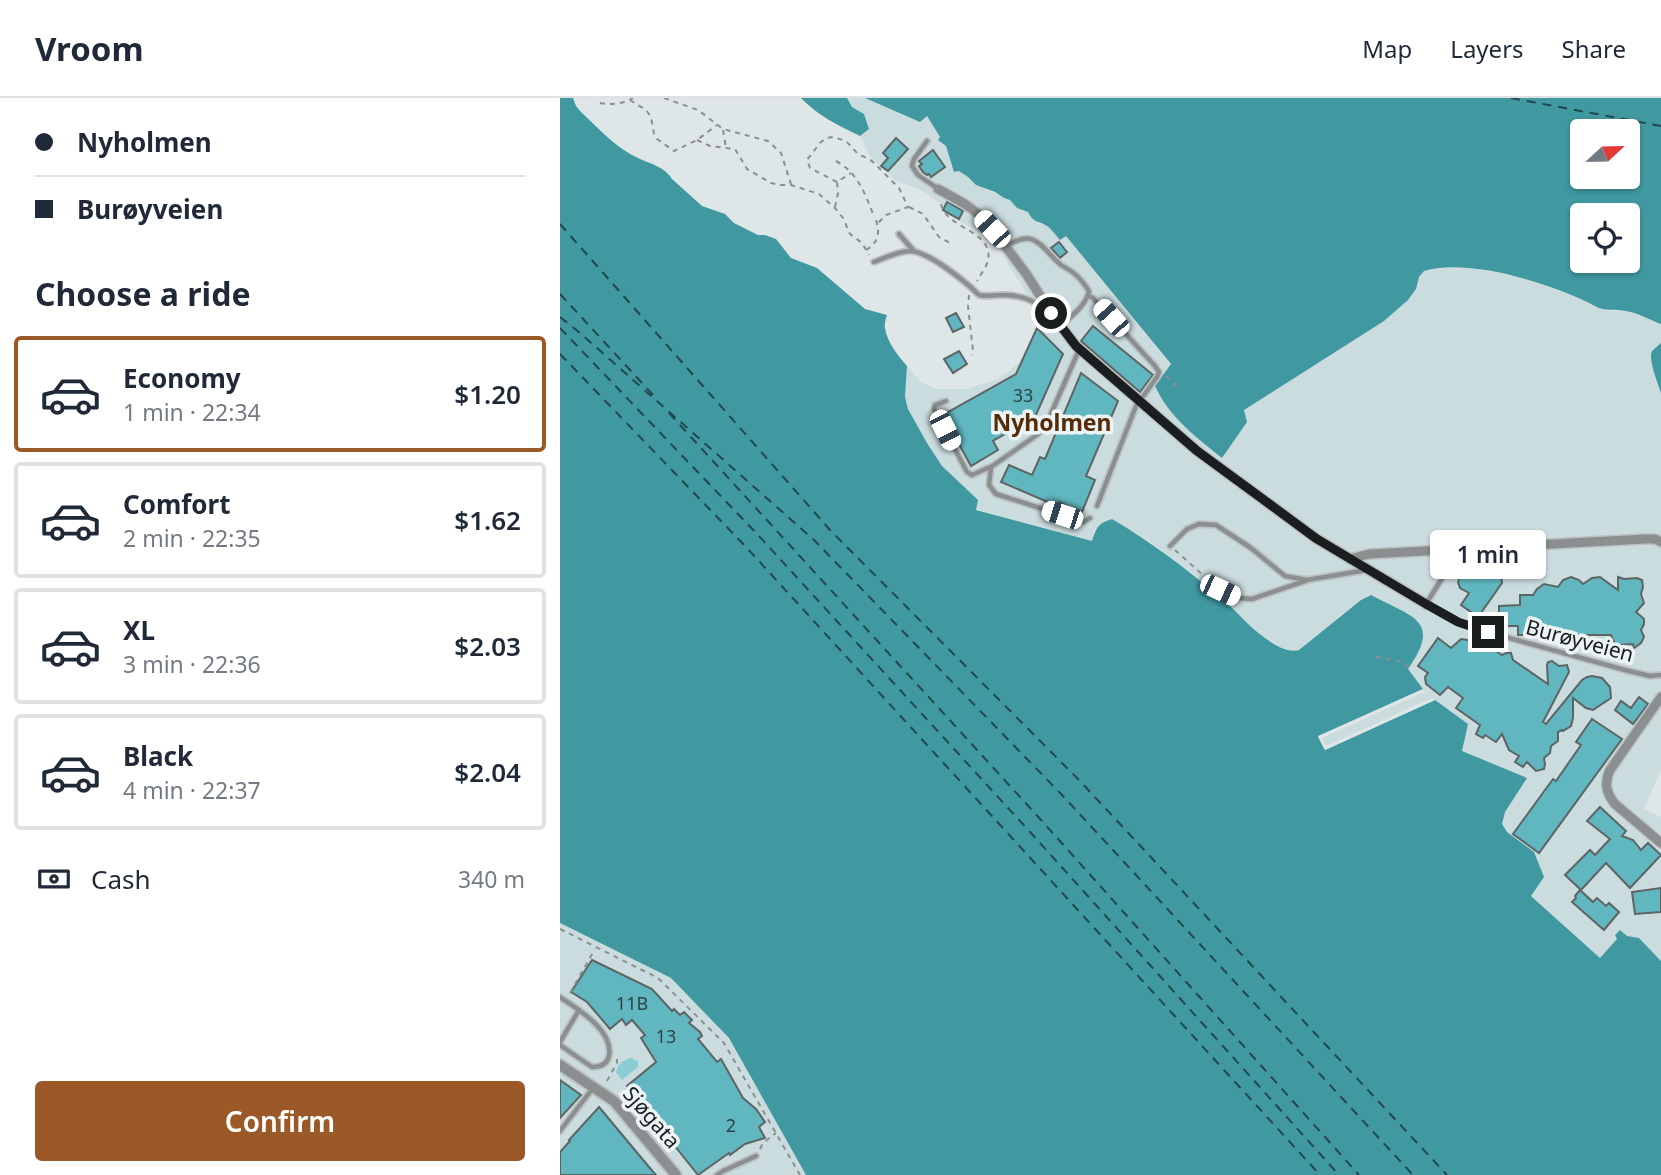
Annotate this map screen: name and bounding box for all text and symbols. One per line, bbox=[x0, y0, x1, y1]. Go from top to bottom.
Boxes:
text: Vroom bbox=[35, 26, 144, 71]
text: Map bbox=[1362, 32, 1412, 65]
text: Layers bbox=[1450, 32, 1524, 65]
text: Share bbox=[1562, 32, 1626, 65]
north arrow bbox=[1570, 119, 1640, 189]
map controls bbox=[1570, 119, 1640, 273]
text: Nyholmen bbox=[77, 124, 212, 160]
text: Burøyveien bbox=[77, 191, 223, 227]
button: locate bbox=[1570, 203, 1640, 273]
car bbox=[970, 206, 1015, 252]
text: Choose a ride bbox=[35, 272, 251, 315]
car bbox=[1090, 295, 1133, 341]
route start bbox=[1035, 297, 1067, 329]
text: Economy bbox=[123, 360, 241, 396]
icon: car bbox=[39, 363, 102, 426]
text: $1.20 bbox=[454, 376, 521, 412]
house number: 33 bbox=[1013, 383, 1033, 407]
text: 1 min · 22:34 bbox=[123, 396, 261, 428]
district label: Nyholmen bbox=[992, 406, 1112, 438]
car bbox=[927, 407, 964, 453]
text: Comfort bbox=[123, 486, 231, 522]
icon: car bbox=[39, 489, 102, 552]
car bbox=[1039, 499, 1086, 531]
text: $1.62 bbox=[454, 502, 521, 538]
text: 2 min · 22:35 bbox=[123, 522, 261, 554]
callout: 1 min bbox=[1430, 531, 1546, 580]
text: 1 min bbox=[1457, 538, 1519, 570]
car bbox=[1197, 572, 1244, 608]
text: XL bbox=[123, 612, 155, 648]
street label: Burøyveien bbox=[1523, 612, 1637, 668]
icon: car bbox=[39, 615, 102, 678]
route end bbox=[1472, 616, 1504, 648]
text: $2.03 bbox=[454, 628, 521, 664]
text: 3 min · 22:36 bbox=[123, 648, 261, 680]
text: Black bbox=[123, 738, 193, 774]
icon: car bbox=[39, 741, 102, 804]
text: $2.04 bbox=[454, 754, 521, 790]
text: 4 min · 22:37 bbox=[123, 774, 261, 806]
icon: cash bbox=[35, 860, 73, 898]
text: Cash bbox=[91, 861, 151, 897]
text: 340 m bbox=[458, 863, 525, 895]
house number: 11B bbox=[616, 991, 648, 1015]
house number: 13 bbox=[656, 1024, 676, 1048]
street label: Sjøgata bbox=[617, 1080, 687, 1154]
button: Confirm bbox=[35, 1081, 525, 1161]
house number: 2 bbox=[726, 1113, 736, 1137]

